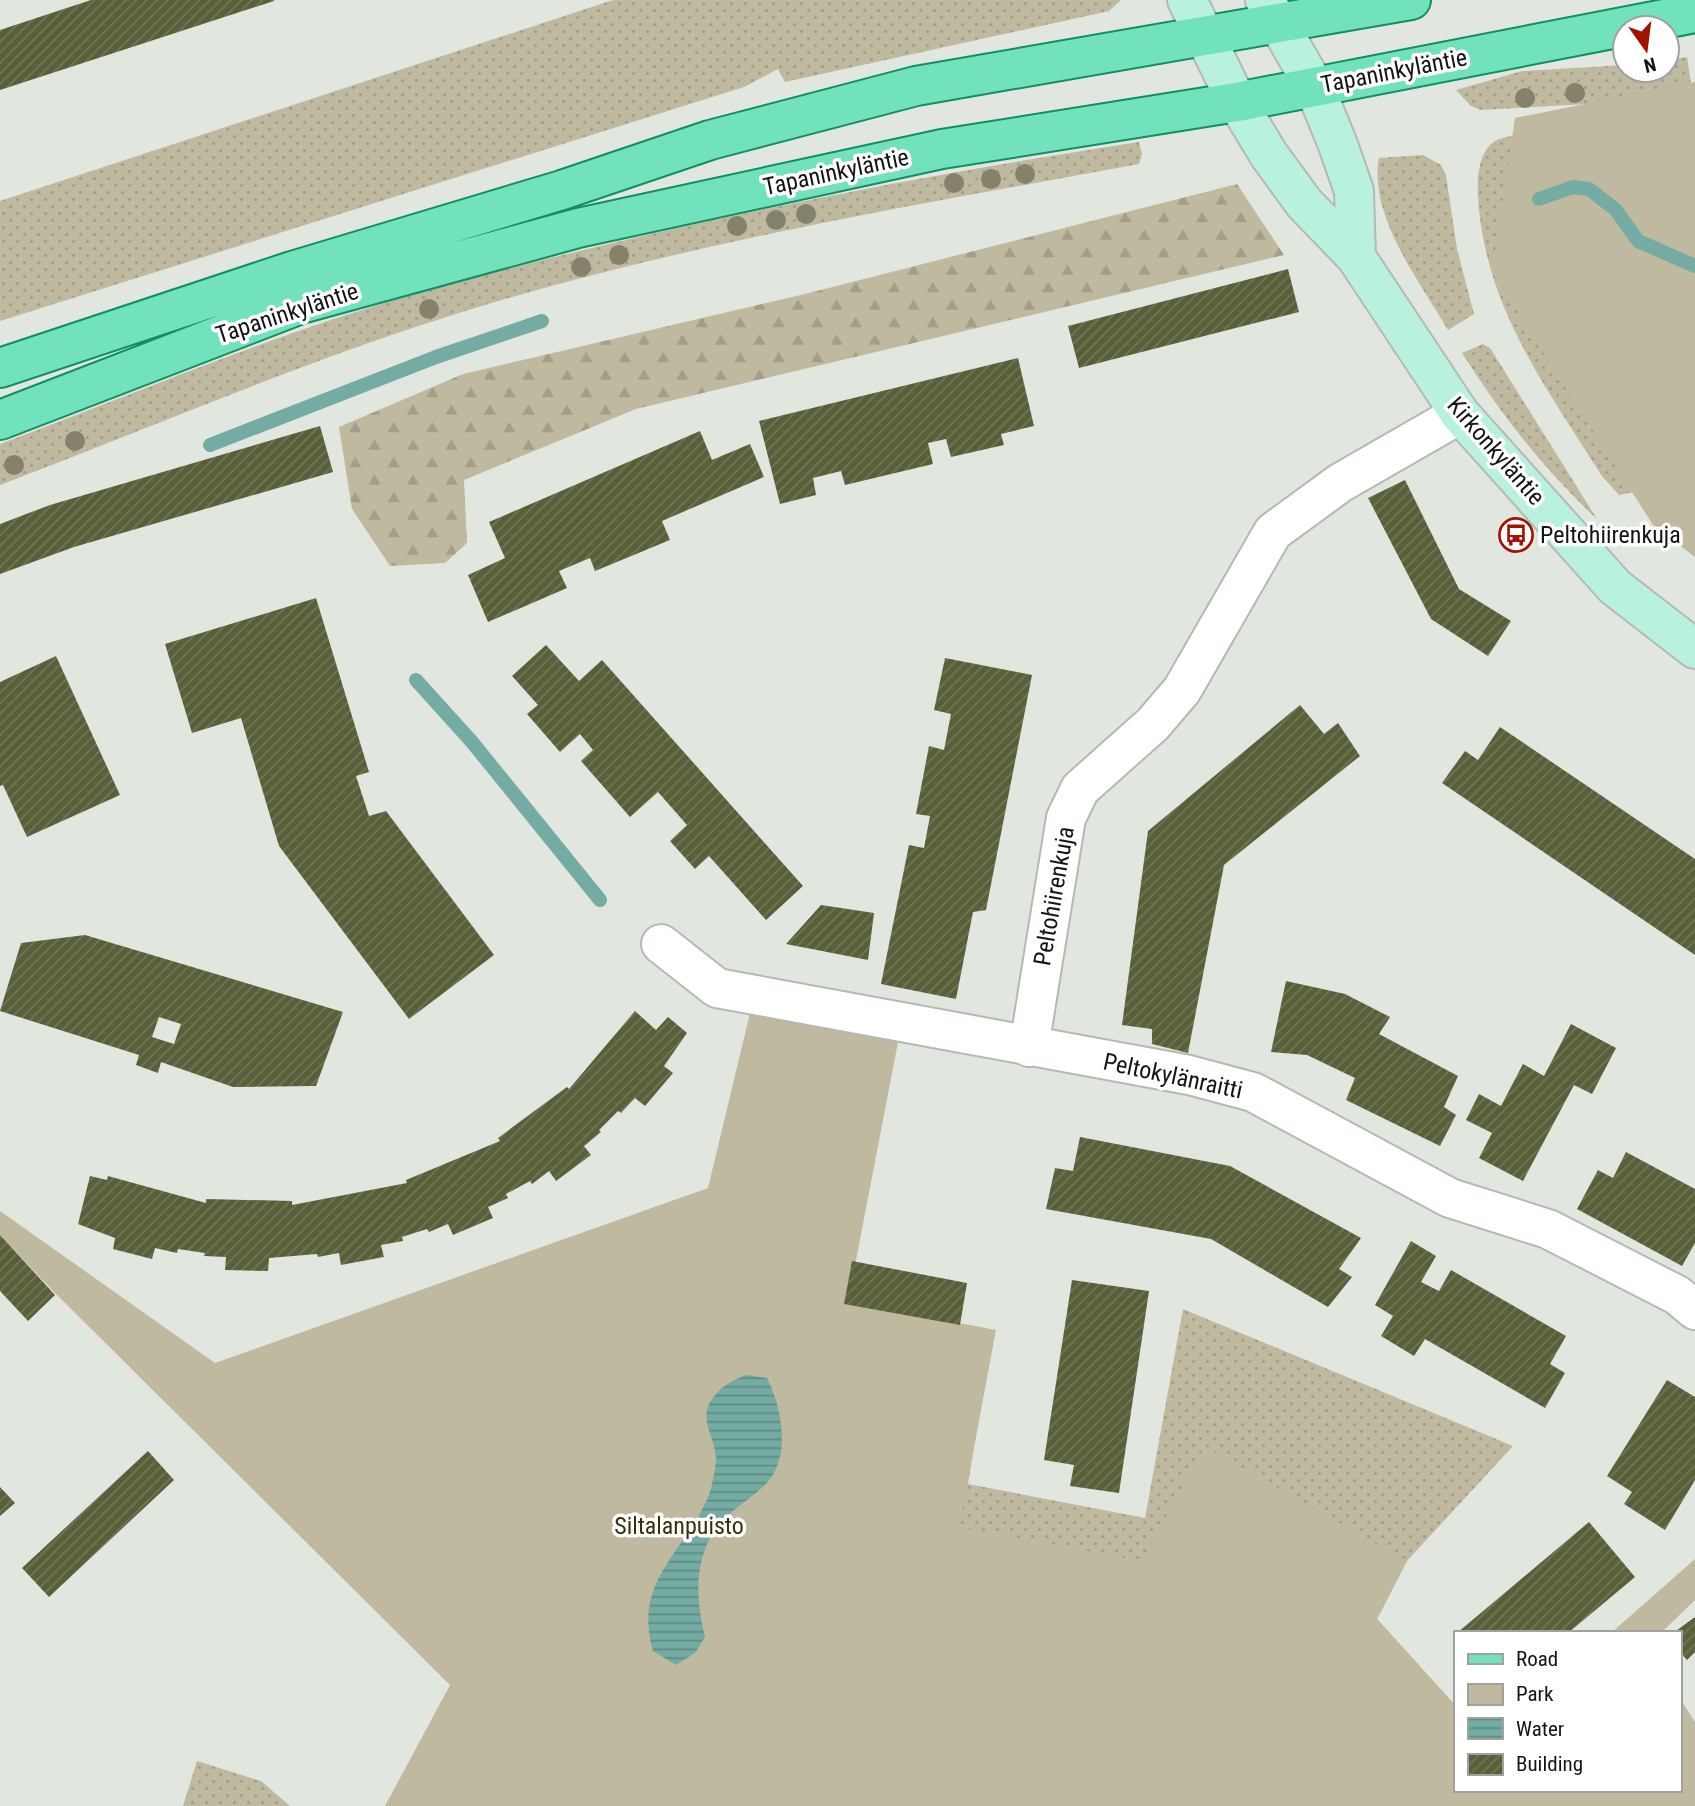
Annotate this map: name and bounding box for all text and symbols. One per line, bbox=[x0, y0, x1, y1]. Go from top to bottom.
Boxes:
north arrow bbox=[1611, 14, 1681, 84]
street label: Tapaninkyläntie bbox=[1319, 43, 1469, 99]
text: N bbox=[1642, 52, 1658, 78]
street label: Tapaninkyläntie bbox=[761, 143, 911, 201]
street label: Tapaninkyläntie bbox=[212, 277, 362, 349]
street label: Kirkonkyläntie bbox=[1442, 391, 1550, 511]
bus stop icon: Peltohiirenkuja bbox=[1497, 516, 1535, 554]
place label: Peltohiirenkuja bbox=[1540, 521, 1681, 549]
street label: Peltohiirenkuja bbox=[1028, 824, 1080, 968]
street label: Peltokylänraitti bbox=[1101, 1048, 1245, 1104]
park label: Siltalanpuisto bbox=[614, 1512, 744, 1540]
legend bbox=[1454, 1631, 1681, 1792]
text: Road bbox=[1516, 1647, 1558, 1671]
text: Park bbox=[1516, 1682, 1554, 1706]
text: Water bbox=[1516, 1717, 1564, 1741]
text: Building bbox=[1516, 1752, 1583, 1776]

